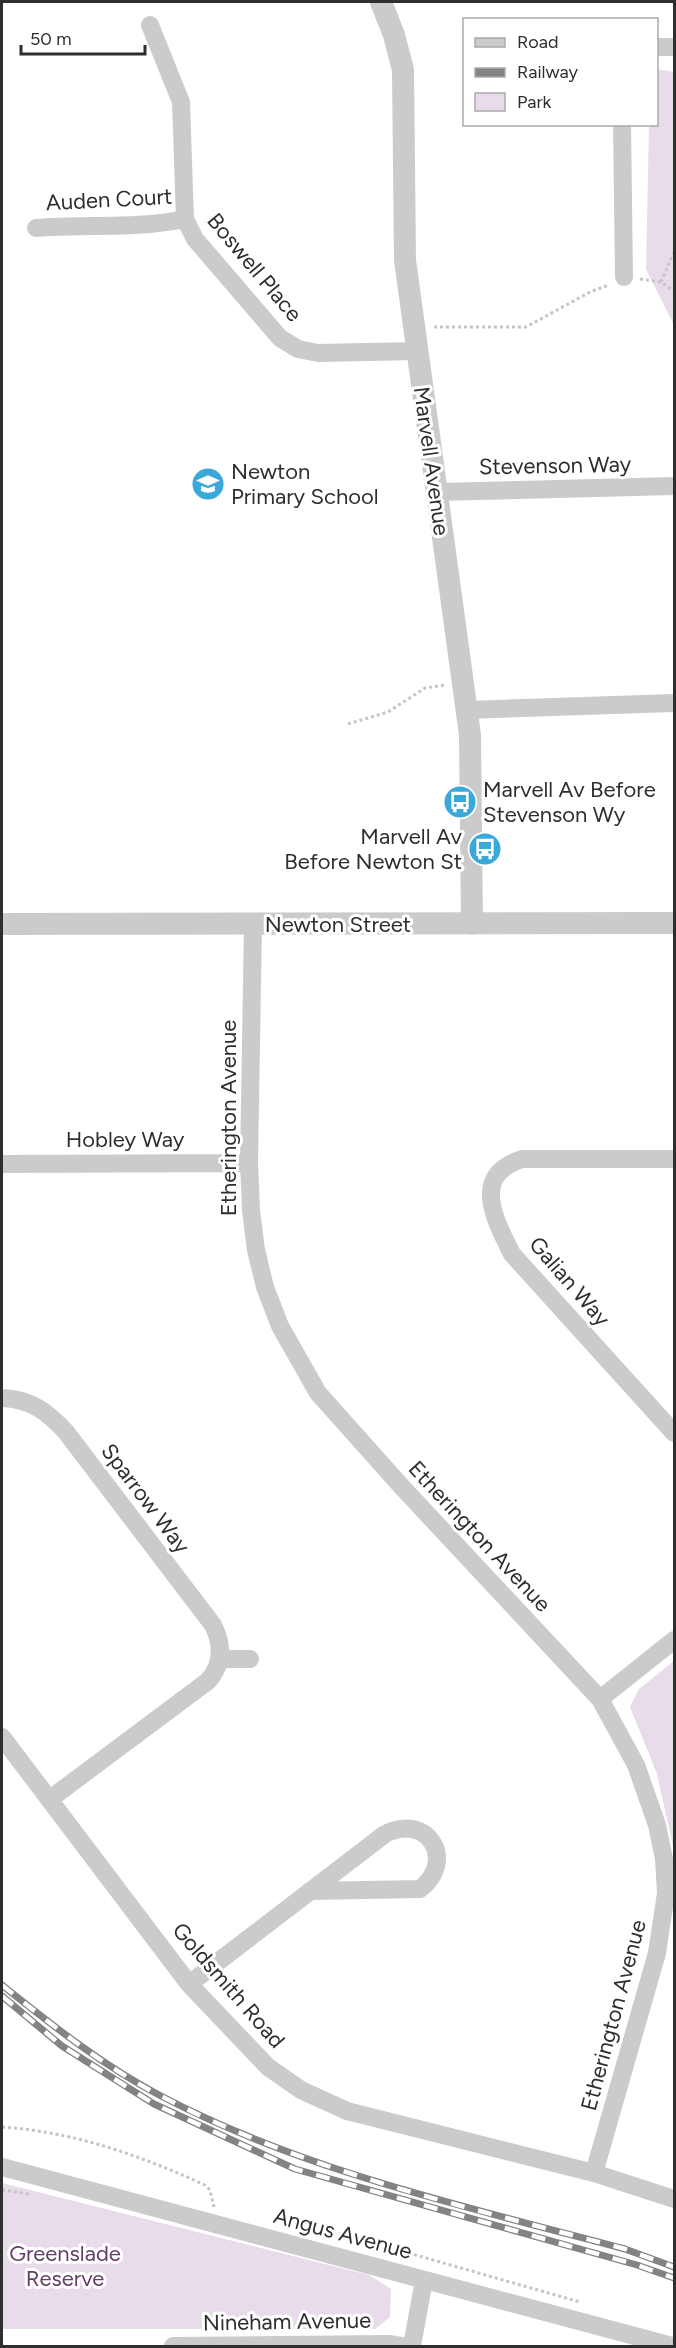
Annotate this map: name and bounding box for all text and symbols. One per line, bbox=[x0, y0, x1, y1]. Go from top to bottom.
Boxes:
scale bar bbox=[21, 18, 146, 56]
legend bbox=[463, 18, 658, 126]
text: 50 m bbox=[30, 28, 72, 50]
text: Road bbox=[517, 31, 558, 53]
text: Railway bbox=[517, 61, 579, 83]
text: Park bbox=[517, 91, 552, 113]
street label: Auden Court bbox=[45, 183, 173, 216]
street label: Boswell Place bbox=[201, 208, 308, 327]
street label: Marvell Avenue bbox=[408, 385, 455, 537]
street label: Stevenson Way bbox=[479, 451, 632, 480]
place label: Newton Primary School bbox=[231, 458, 379, 510]
school or university icon: Newton Primary School bbox=[190, 466, 226, 502]
place label: Marvell Av Before Stevenson Wy bbox=[483, 776, 656, 828]
bus stop icon: Marvell Av Before Stevenson Wy bbox=[442, 784, 478, 820]
place label: Marvell Av Before Newton St bbox=[284, 823, 463, 875]
bus stop icon: Marvell Av Before Newton St bbox=[467, 831, 503, 867]
street label: Newton Street bbox=[265, 911, 411, 938]
street label: Etherington Avenue bbox=[215, 1020, 242, 1216]
street label: Hobley Way bbox=[66, 1126, 185, 1153]
street label: Galian Way bbox=[523, 1231, 616, 1332]
street label: Sparrow Way bbox=[96, 1438, 196, 1559]
street label: Etherington Avenue bbox=[403, 1455, 557, 1617]
street label: Goldsmith Road bbox=[167, 1917, 291, 2054]
street label: Etherington Avenue bbox=[575, 1917, 652, 2114]
street label: Angus Avenue bbox=[271, 2202, 415, 2265]
park label: Greenslade Reserve bbox=[9, 2240, 121, 2292]
street label: Nineham Avenue bbox=[203, 2307, 371, 2336]

